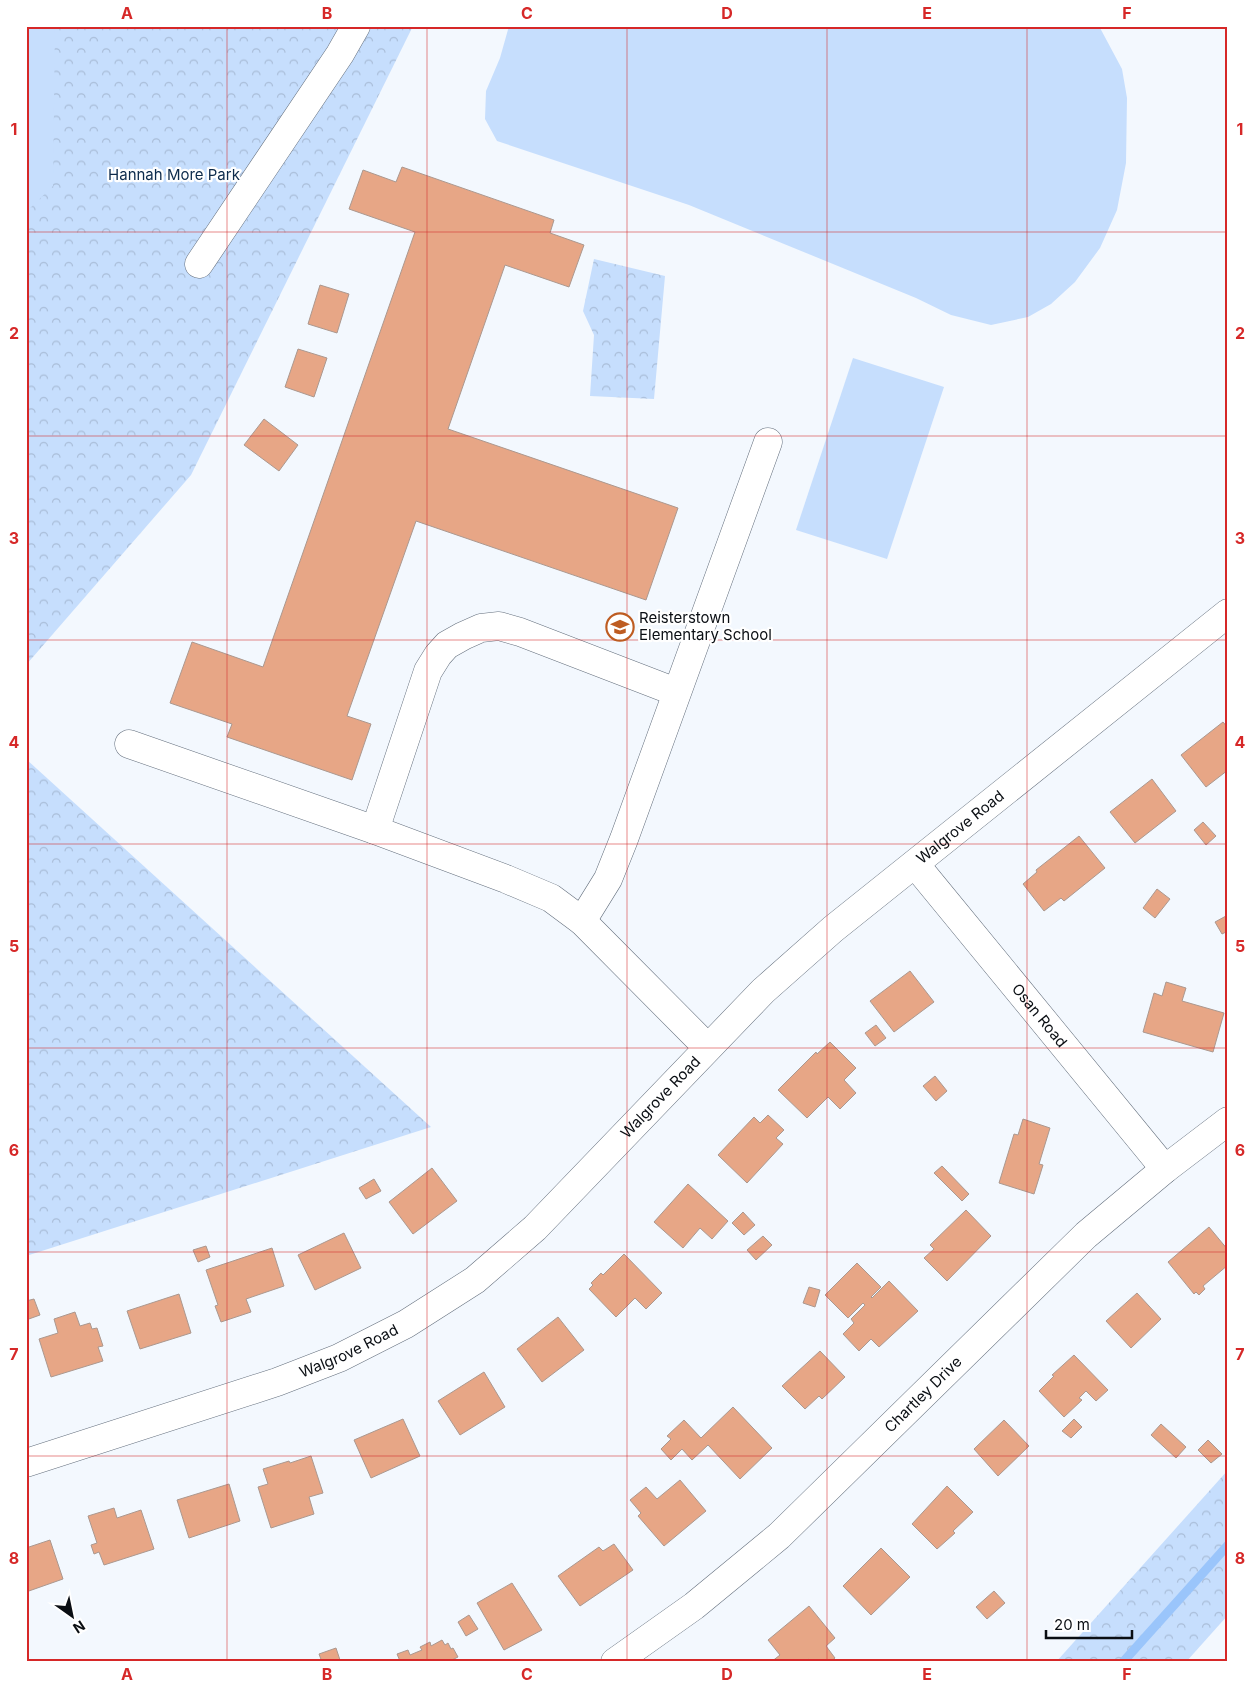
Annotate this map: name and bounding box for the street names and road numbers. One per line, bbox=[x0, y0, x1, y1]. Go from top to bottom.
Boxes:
street label: Walgrove Road bbox=[912, 786, 1008, 868]
street label: Osan Road bbox=[1008, 979, 1071, 1051]
street label: Walgrove Road bbox=[617, 1052, 704, 1142]
street label: Walgrove Road bbox=[297, 1320, 401, 1381]
street label: Chartley Drive bbox=[880, 1352, 966, 1436]

